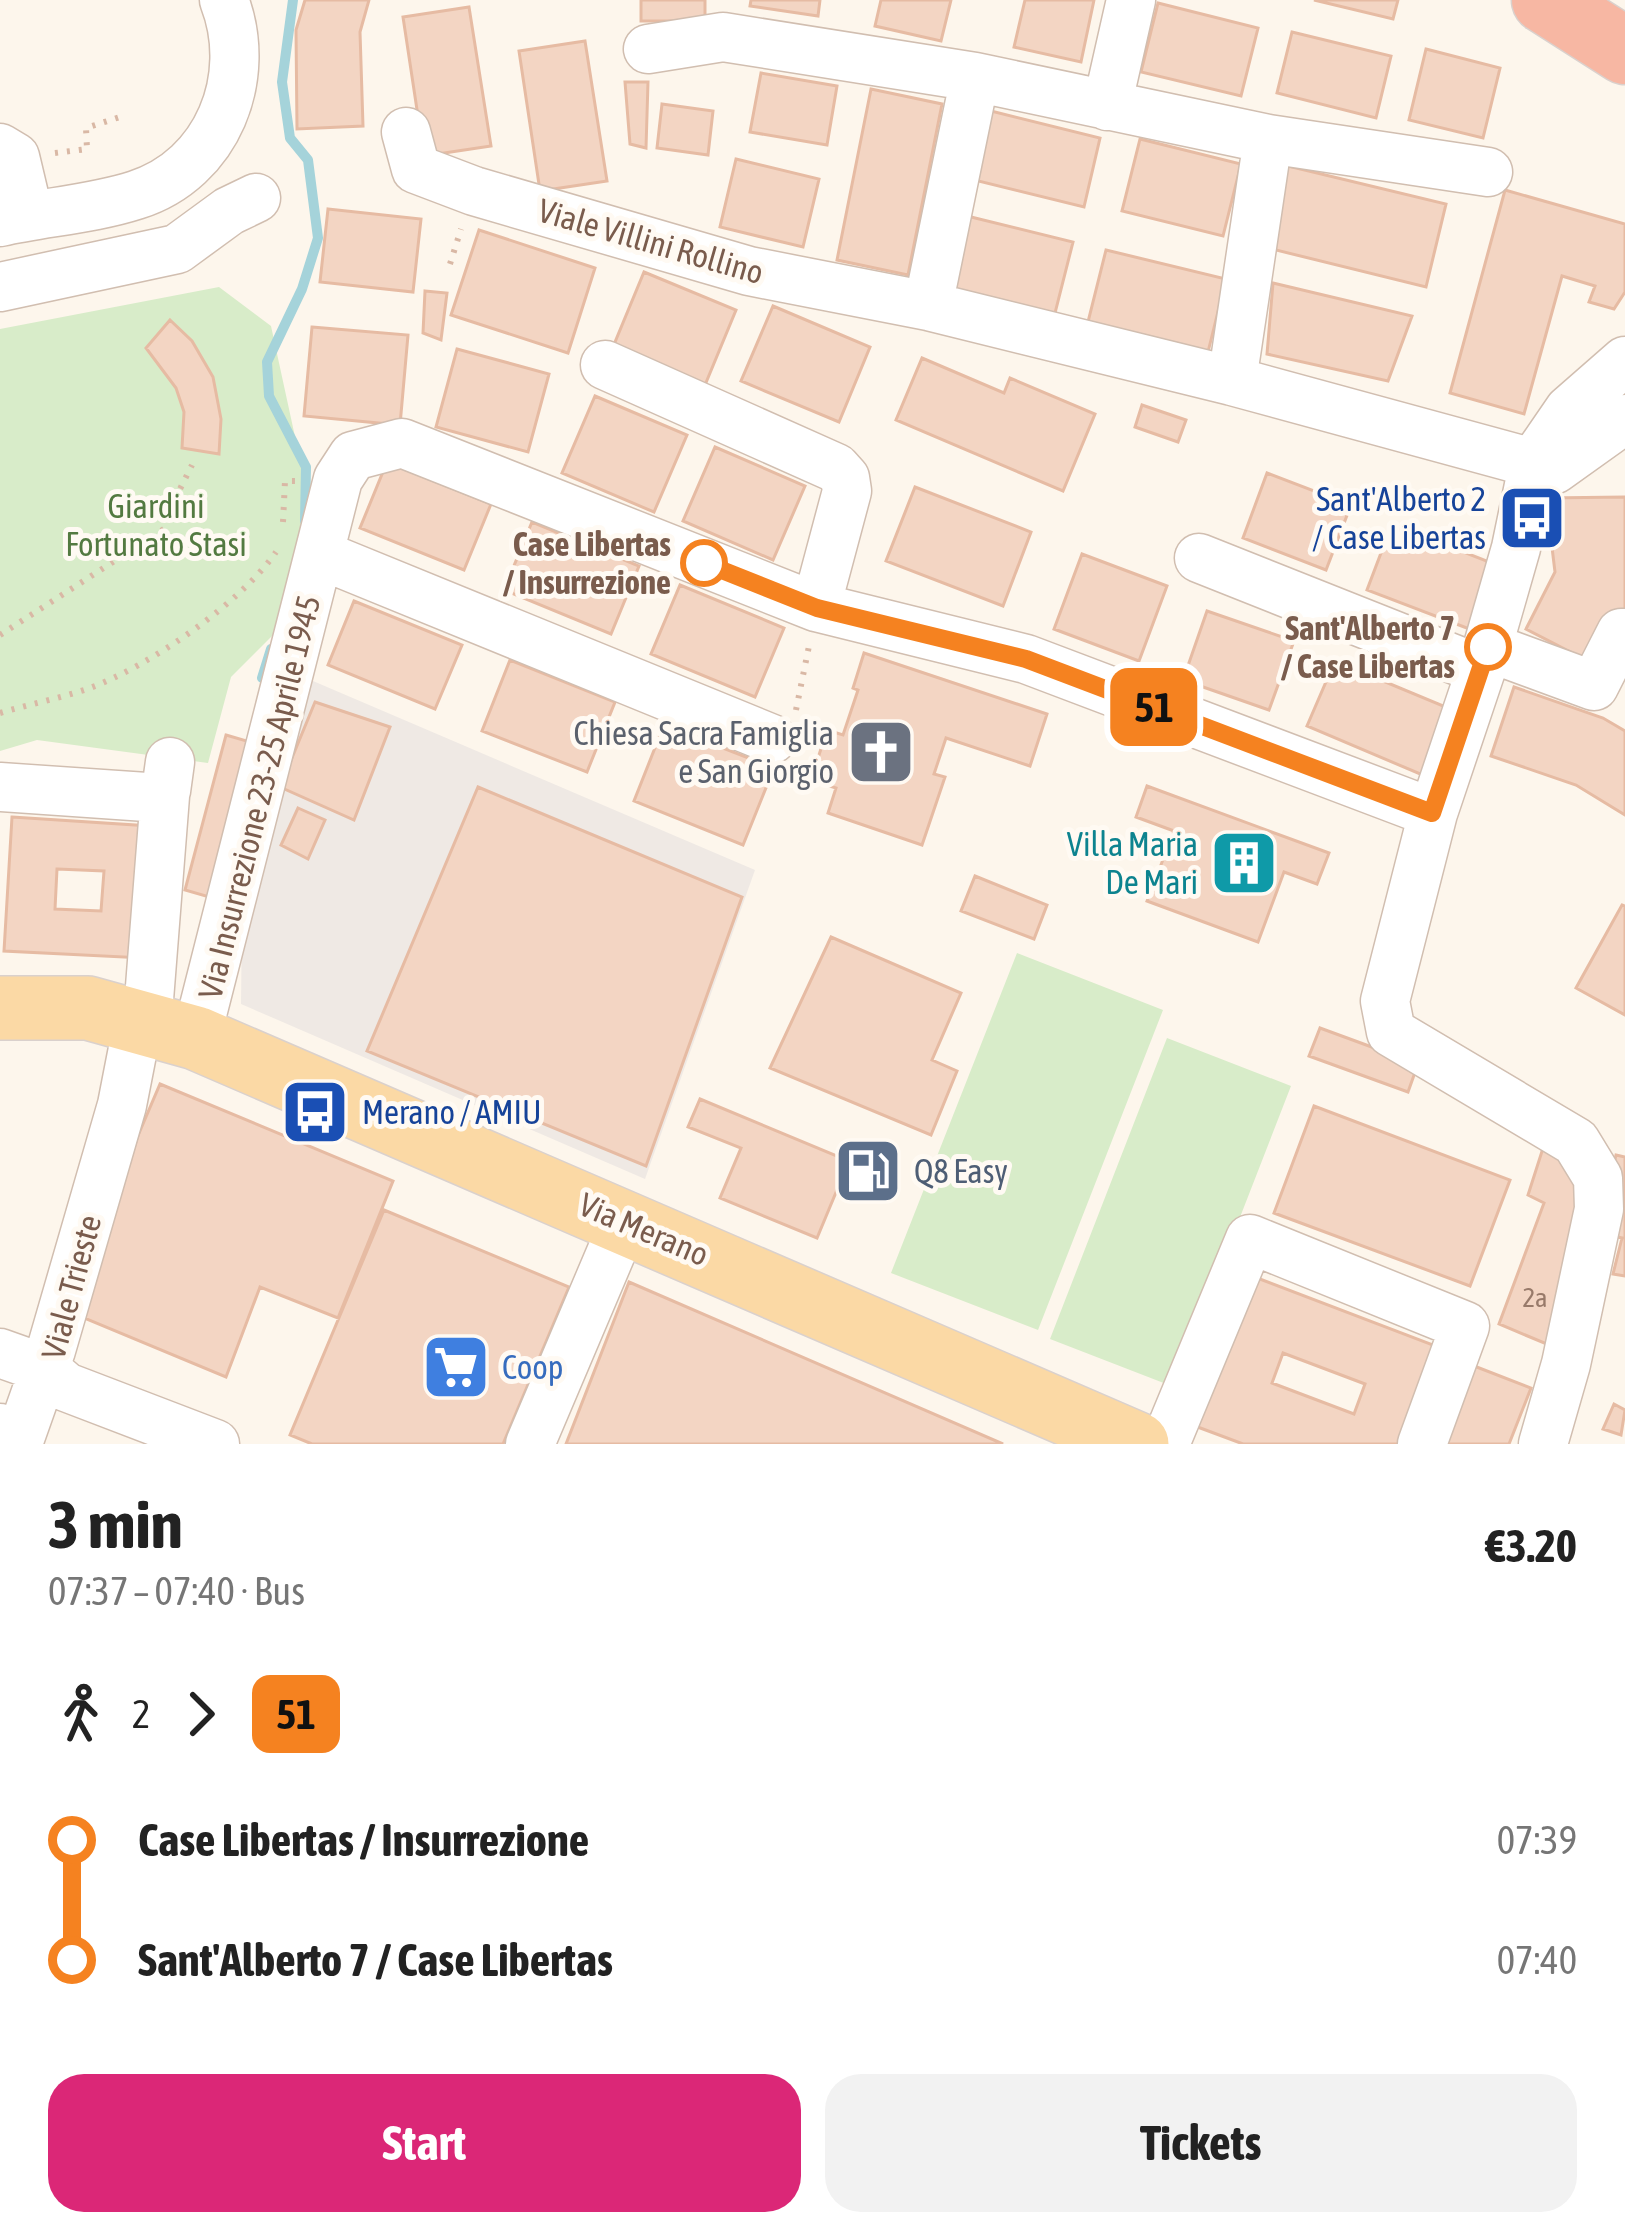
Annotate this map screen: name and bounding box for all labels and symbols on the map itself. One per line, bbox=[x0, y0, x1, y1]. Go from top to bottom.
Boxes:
street label: Viale Villini Rollino bbox=[534, 191, 768, 291]
place label: Sant'Alberto 2 / Case Libertas bbox=[1312, 480, 1486, 556]
bus stop icon: Sant'Alberto 2 / Case Libertas bbox=[1497, 483, 1567, 553]
park label: Giardini Fortunato Stasi bbox=[65, 487, 247, 563]
place label: Case Libertas / Insurrezione bbox=[503, 525, 671, 601]
marker: Case Libertas / Insurrezione bbox=[682, 541, 726, 585]
street label: Via Insurrezione 23-25 Aprile 1945 bbox=[190, 591, 328, 1003]
place label: Sant'Alberto 7 / Case Libertas bbox=[1281, 609, 1455, 685]
marker: Sant'Alberto 7 / Case Libertas bbox=[1466, 625, 1510, 669]
line badge: 51 bbox=[1100, 668, 1208, 746]
place label: Chiesa Sacra Famiglia e San Giorgio bbox=[573, 714, 834, 790]
church icon: Chiesa Sacra Famiglia e San Giorgio bbox=[846, 717, 916, 787]
place label: Villa Maria De Mari bbox=[1067, 825, 1198, 901]
building icon: Villa Maria De Mari bbox=[1209, 828, 1279, 898]
bus stop icon: Merano / AMIU bbox=[280, 1077, 350, 1147]
place label: Merano / AMIU bbox=[362, 1093, 541, 1131]
fuel station icon: Q8 Easy bbox=[833, 1136, 903, 1206]
place label: Q8 Easy bbox=[914, 1152, 1008, 1190]
street label: Via Merano bbox=[574, 1185, 714, 1273]
street label: Viale Trieste bbox=[34, 1211, 108, 1363]
house number: 2a bbox=[1522, 1282, 1548, 1313]
supermarket icon: Coop bbox=[421, 1332, 491, 1402]
place label: Coop bbox=[502, 1348, 564, 1386]

